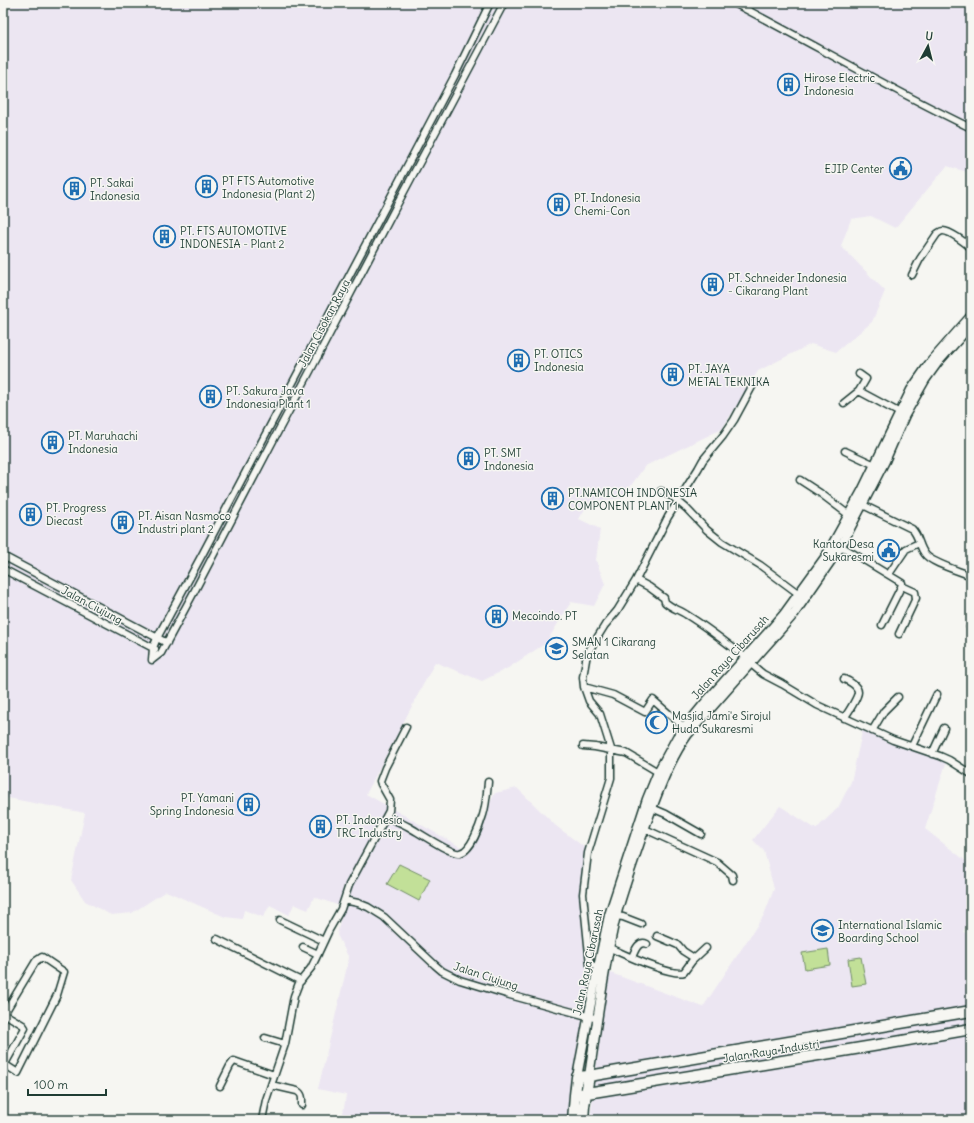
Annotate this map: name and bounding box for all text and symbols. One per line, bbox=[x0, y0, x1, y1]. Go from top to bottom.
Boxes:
north arrow bbox=[908, 26, 948, 66]
text: U bbox=[925, 29, 934, 43]
building icon: Hirose Electric Indonesia bbox=[775, 71, 801, 97]
place label: Hirose Electric Indonesia bbox=[804, 71, 876, 98]
public building icon: EJIP Center bbox=[887, 156, 913, 182]
place label: EJIP Center bbox=[825, 162, 885, 176]
building icon: PT FTS Automotive Indonesia (Plant 2) bbox=[193, 174, 219, 200]
place label: PT FTS Automotive Indonesia (Plant 2) bbox=[222, 174, 315, 201]
building icon: PT. Sakai Indonesia bbox=[61, 176, 87, 202]
place label: PT. Sakai Indonesia bbox=[90, 176, 140, 203]
building icon: PT. Indonesia Chemi-Con bbox=[545, 191, 571, 217]
place label: PT. Indonesia Chemi-Con bbox=[574, 191, 641, 218]
building icon: PT. FTS AUTOMOTIVE INDONESIA - Plant 2 bbox=[152, 224, 178, 250]
place label: PT. FTS AUTOMOTIVE INDONESIA - Plant 2 bbox=[180, 224, 287, 251]
building icon: PT. Schneider Indonesia - Cikarang Plant bbox=[700, 271, 726, 297]
place label: PT. Schneider Indonesia - Cikarang Plant bbox=[728, 271, 847, 298]
street label: Jalan Cisokan Raya bbox=[295, 277, 353, 369]
building icon: PT. OTICS Indonesia bbox=[506, 347, 532, 373]
place label: PT. OTICS Indonesia bbox=[534, 347, 584, 374]
building icon: PT. JAYA METAL TEKNIKA bbox=[660, 362, 686, 388]
place label: PT. JAYA METAL TEKNIKA bbox=[688, 362, 770, 389]
building icon: PT. Sakura Java Indonesia Plant 1 bbox=[198, 384, 224, 410]
place label: PT. Sakura Java Indonesia Plant 1 bbox=[226, 384, 311, 411]
building icon: PT. Maruhachi Indonesia bbox=[40, 429, 66, 455]
place label: PT. Maruhachi Indonesia bbox=[68, 429, 138, 456]
building icon: PT. SMT Indonesia bbox=[456, 446, 482, 472]
place label: PT. SMT Indonesia bbox=[484, 446, 534, 473]
building icon: PT.NAMICOH INDONESIA COMPONENT PLANT 1 bbox=[539, 486, 565, 512]
place label: PT.NAMICOH INDONESIA COMPONENT PLANT 1 bbox=[568, 486, 697, 513]
building icon: PT. Progress Diecast bbox=[17, 501, 43, 527]
place label: PT. Progress Diecast bbox=[46, 501, 106, 528]
building icon: PT. Aisan Nasmoco Industri plant 2 bbox=[110, 509, 136, 535]
place label: PT. Aisan Nasmoco Industri plant 2 bbox=[138, 509, 231, 536]
place label: Kantor Desa Sukaresmi bbox=[813, 537, 874, 564]
public building icon: Kantor Desa Sukaresmi bbox=[876, 537, 902, 563]
street label: Jalan Ciujung bbox=[59, 583, 125, 627]
building icon: Mecoindo. PT bbox=[483, 603, 509, 629]
place label: Mecoindo. PT bbox=[512, 609, 577, 623]
street label: Jalan Raya Cibarusah bbox=[688, 612, 772, 702]
school or university icon: SMAN 1 Cikarang Selatan bbox=[544, 635, 570, 661]
place label: SMAN 1 Cikarang Selatan bbox=[572, 635, 656, 662]
mosque icon: Masjid Jami'e Sirojul Huda Sukaresmi bbox=[643, 709, 669, 735]
place label: Masjid Jami'e Sirojul Huda Sukaresmi bbox=[672, 709, 771, 736]
place label: PT. Yamani Spring Indonesia bbox=[150, 791, 234, 818]
building icon: PT. Yamani Spring Indonesia bbox=[236, 791, 262, 817]
building icon: PT. Indonesia TRC Industry bbox=[307, 813, 333, 839]
place label: PT. Indonesia TRC Industry bbox=[336, 813, 403, 840]
street label: Jalan Raya Cibarusah bbox=[570, 907, 606, 1017]
school or university icon: International Islamic Boarding School bbox=[810, 918, 836, 944]
place label: International Islamic Boarding School bbox=[838, 918, 942, 945]
street label: Jalan Ciujung bbox=[452, 959, 520, 993]
street label: Jalan Raya Industri bbox=[722, 1036, 820, 1066]
scale bar bbox=[28, 1071, 106, 1097]
text: 100 m bbox=[34, 1077, 68, 1092]

